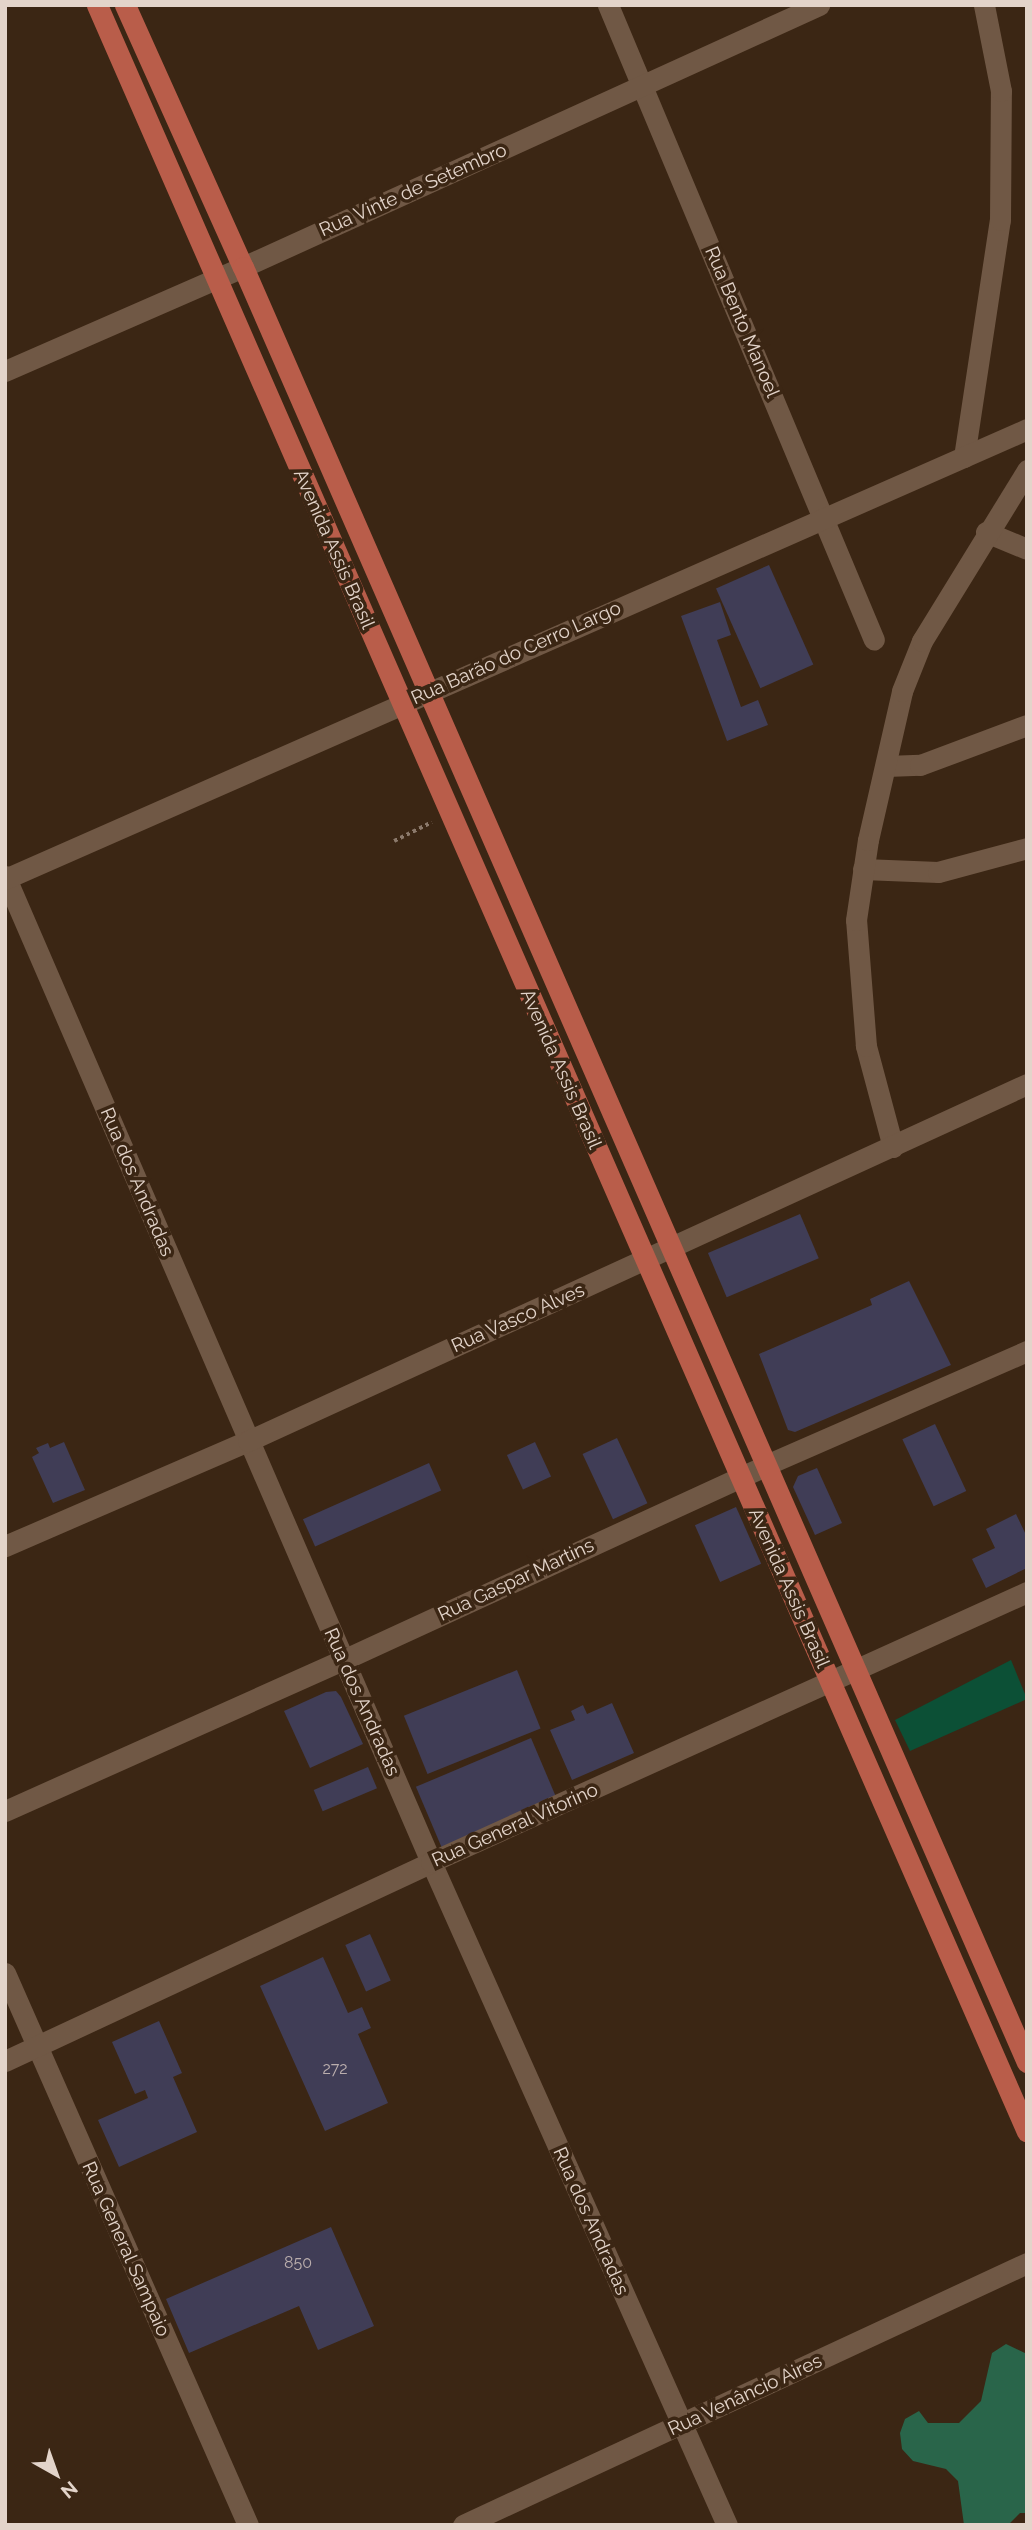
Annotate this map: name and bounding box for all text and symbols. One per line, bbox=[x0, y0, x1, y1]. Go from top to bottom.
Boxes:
street label: Rua Vinte de Setembro bbox=[315, 138, 511, 242]
street label: Rua Bento Manoel bbox=[700, 243, 784, 401]
street label: Avenida Assis Brasil bbox=[288, 465, 380, 633]
street label: Rua Barão do Cerro Largo bbox=[408, 596, 624, 710]
street label: Avenida Assis Brasil bbox=[515, 985, 607, 1153]
street label: Rua dos Andradas bbox=[95, 1104, 179, 1260]
street label: Rua Vasco Alves bbox=[447, 1278, 589, 1358]
street label: Avenida Assis Brasil bbox=[743, 1504, 835, 1672]
street label: Rua Gaspar Martins bbox=[434, 1534, 598, 1626]
street label: Rua dos Andradas bbox=[319, 1624, 405, 1780]
street label: Rua General Vitorino bbox=[428, 1778, 602, 1872]
house number: 272 bbox=[322, 2059, 348, 2079]
street label: Rua dos Andradas bbox=[548, 2143, 634, 2299]
street label: Rua General Sampaio bbox=[77, 2158, 175, 2340]
house number: 850 bbox=[284, 2253, 312, 2273]
street label: Rua Venâncio Aires bbox=[664, 2349, 826, 2441]
north arrow bbox=[21, 2439, 91, 2509]
text: N bbox=[57, 2477, 82, 2503]

